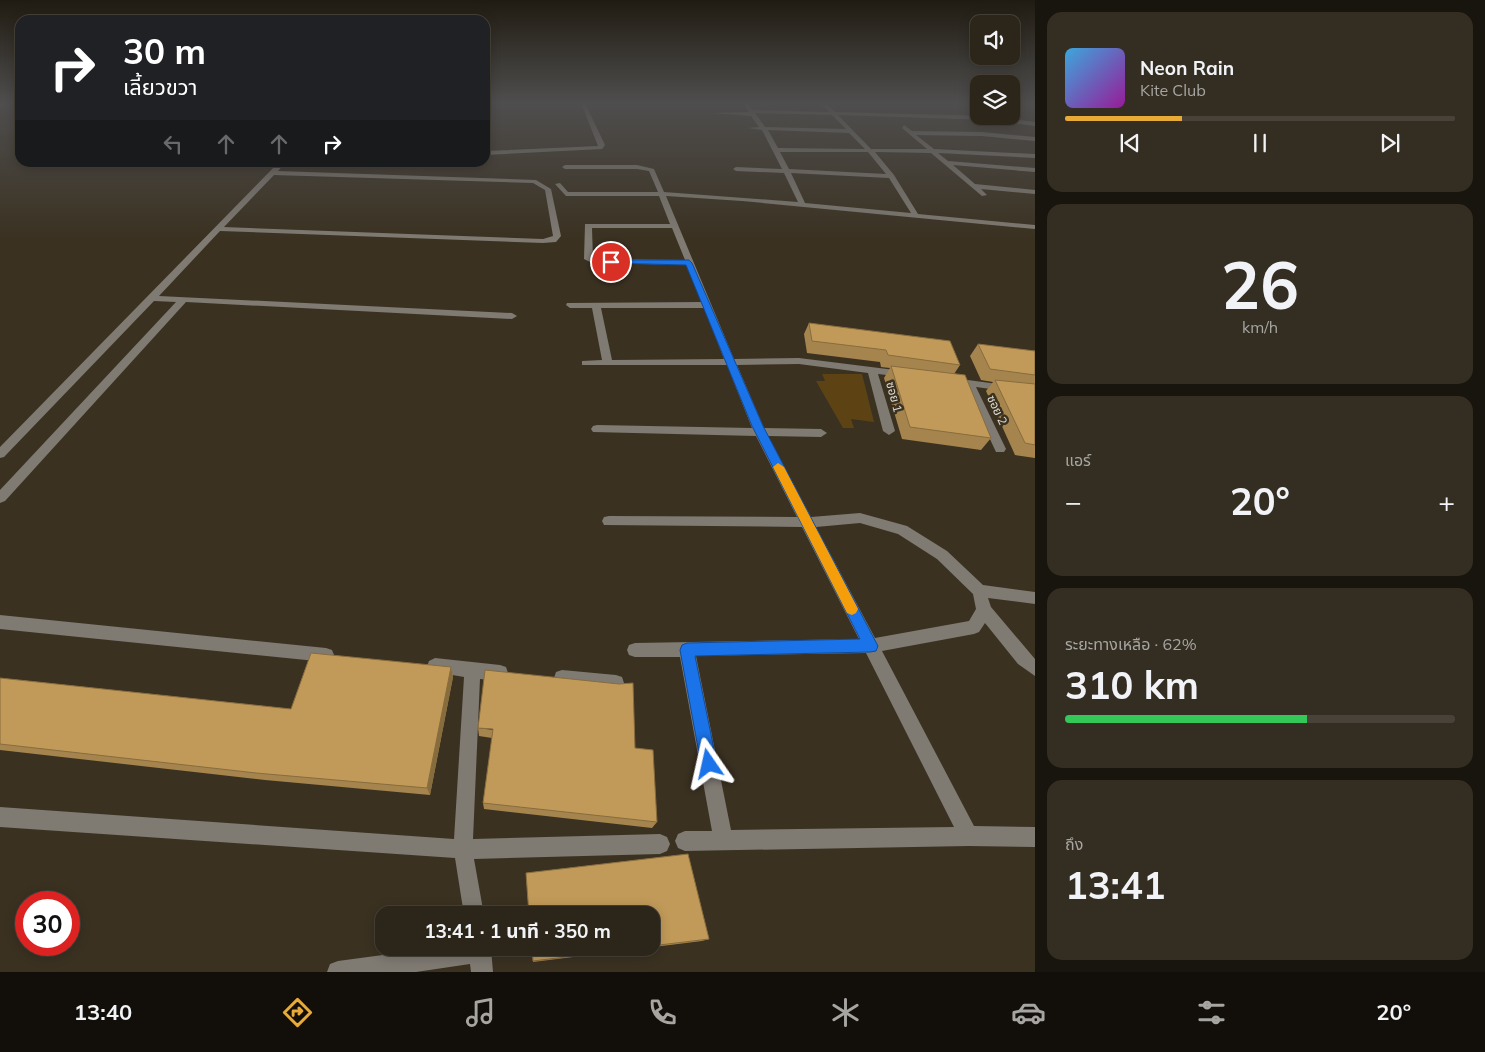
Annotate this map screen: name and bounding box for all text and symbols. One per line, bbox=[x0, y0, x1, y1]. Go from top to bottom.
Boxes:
map controls bbox=[970, 15, 1020, 125]
button: sound bbox=[970, 15, 1020, 65]
text: 30 m bbox=[123, 29, 206, 73]
icon: right bbox=[40, 35, 105, 100]
text: Neon Rain bbox=[1140, 56, 1234, 80]
text: เลี้ยวขวา bbox=[123, 73, 198, 101]
button: layers bbox=[970, 75, 1020, 125]
text: Kite Club bbox=[1140, 80, 1206, 100]
icon: previous bbox=[1116, 129, 1144, 157]
icon: pause bbox=[1246, 129, 1274, 157]
icon: next bbox=[1376, 129, 1404, 157]
icon: left bbox=[159, 130, 187, 158]
icon: ahead bbox=[212, 130, 240, 158]
icon: ahead bbox=[265, 130, 293, 158]
icon: right bbox=[318, 130, 346, 158]
pin bbox=[590, 241, 632, 283]
text: 26 bbox=[1221, 244, 1299, 325]
icon: arrive bbox=[597, 248, 625, 276]
text: km/h bbox=[1242, 317, 1278, 337]
street label: ซอย 1 bbox=[883, 380, 906, 414]
street label: ซอย 2 bbox=[984, 393, 1011, 427]
text: แอร์ bbox=[1065, 450, 1091, 470]
text: 20° bbox=[1230, 477, 1290, 525]
text: − bbox=[1065, 484, 1082, 519]
text: + bbox=[1438, 484, 1455, 519]
text: ระยะทางเหลือ · 62% bbox=[1065, 634, 1197, 654]
text: 310 km bbox=[1065, 661, 1199, 709]
position arrow bbox=[682, 737, 734, 789]
text: ถึง bbox=[1065, 834, 1083, 854]
text: 13:41 bbox=[1065, 861, 1166, 909]
speed limit sign: 30 bbox=[15, 891, 80, 956]
text: 13:41 · 1 นาที · 350 m bbox=[424, 919, 611, 943]
icon: directions bbox=[280, 995, 315, 1030]
icon: music bbox=[463, 995, 498, 1030]
icon: phone bbox=[645, 995, 680, 1030]
icon: climate bbox=[828, 995, 863, 1030]
icon: car bbox=[1011, 995, 1046, 1030]
icon: filters bbox=[1194, 995, 1229, 1030]
text: 13:40 bbox=[74, 998, 132, 1026]
text: 20° bbox=[1376, 998, 1411, 1026]

